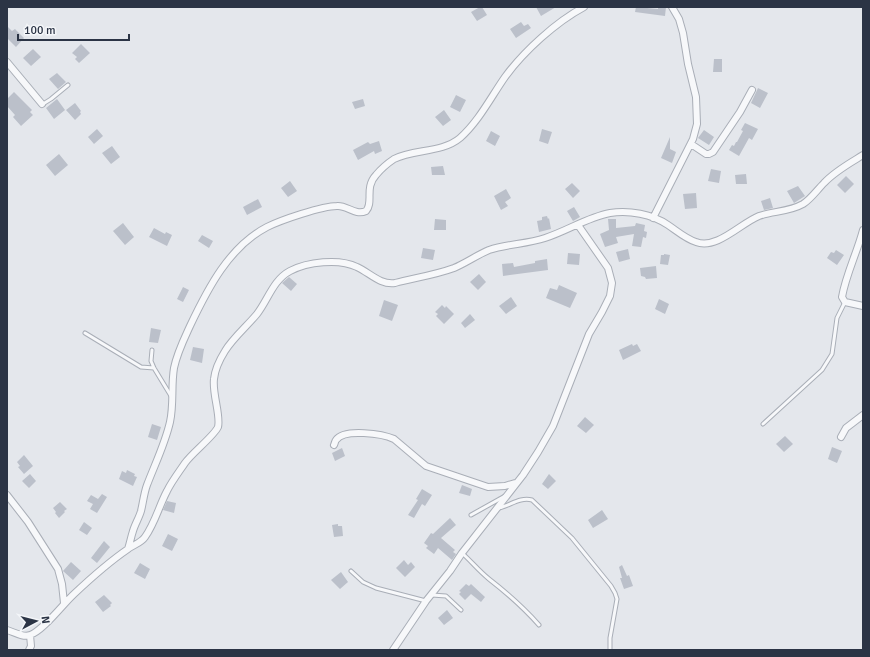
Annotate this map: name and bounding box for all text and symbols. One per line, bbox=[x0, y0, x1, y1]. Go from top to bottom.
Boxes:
scale bar bbox=[18, 16, 129, 42]
text: 100 m bbox=[24, 23, 56, 38]
north arrow bbox=[16, 601, 56, 641]
text: N bbox=[39, 615, 52, 624]

